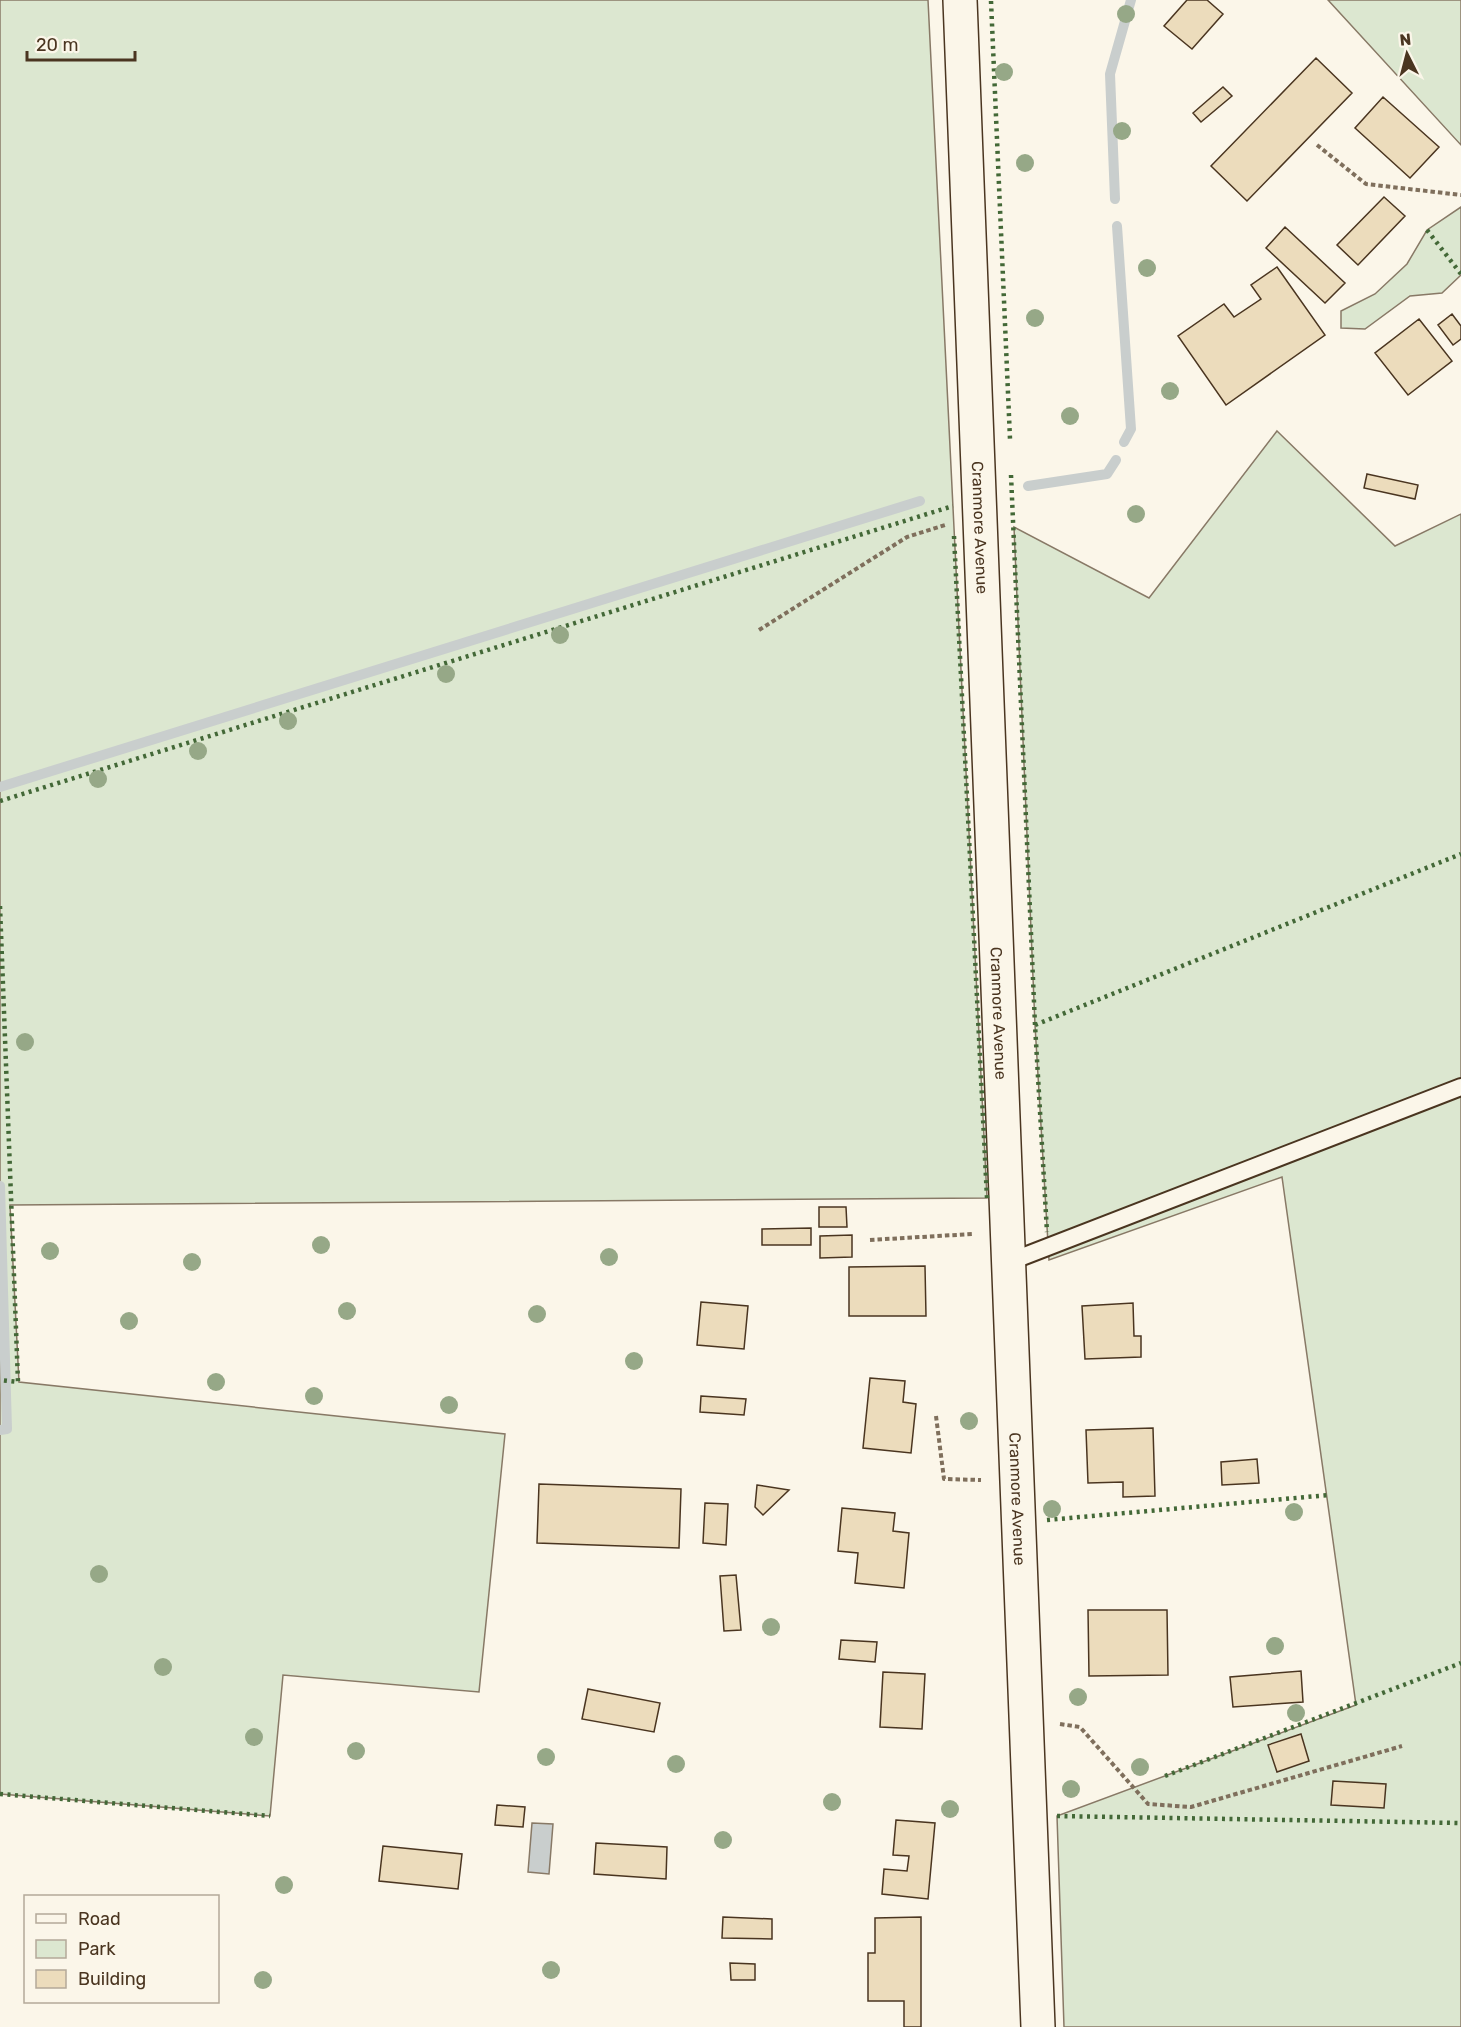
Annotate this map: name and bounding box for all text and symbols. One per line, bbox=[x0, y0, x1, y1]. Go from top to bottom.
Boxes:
scale bar bbox=[27, 24, 135, 62]
north arrow bbox=[1377, 24, 1437, 84]
text: N bbox=[1399, 30, 1412, 50]
text: 20 m bbox=[36, 34, 78, 56]
street label: Cranmore Avenue bbox=[968, 461, 992, 595]
street label: Cranmore Avenue bbox=[986, 946, 1011, 1080]
street label: Cranmore Avenue bbox=[1005, 1432, 1029, 1566]
legend bbox=[24, 1895, 219, 2003]
text: Road bbox=[78, 1908, 121, 1930]
text: Park bbox=[78, 1938, 116, 1960]
text: Building bbox=[78, 1968, 146, 1990]

